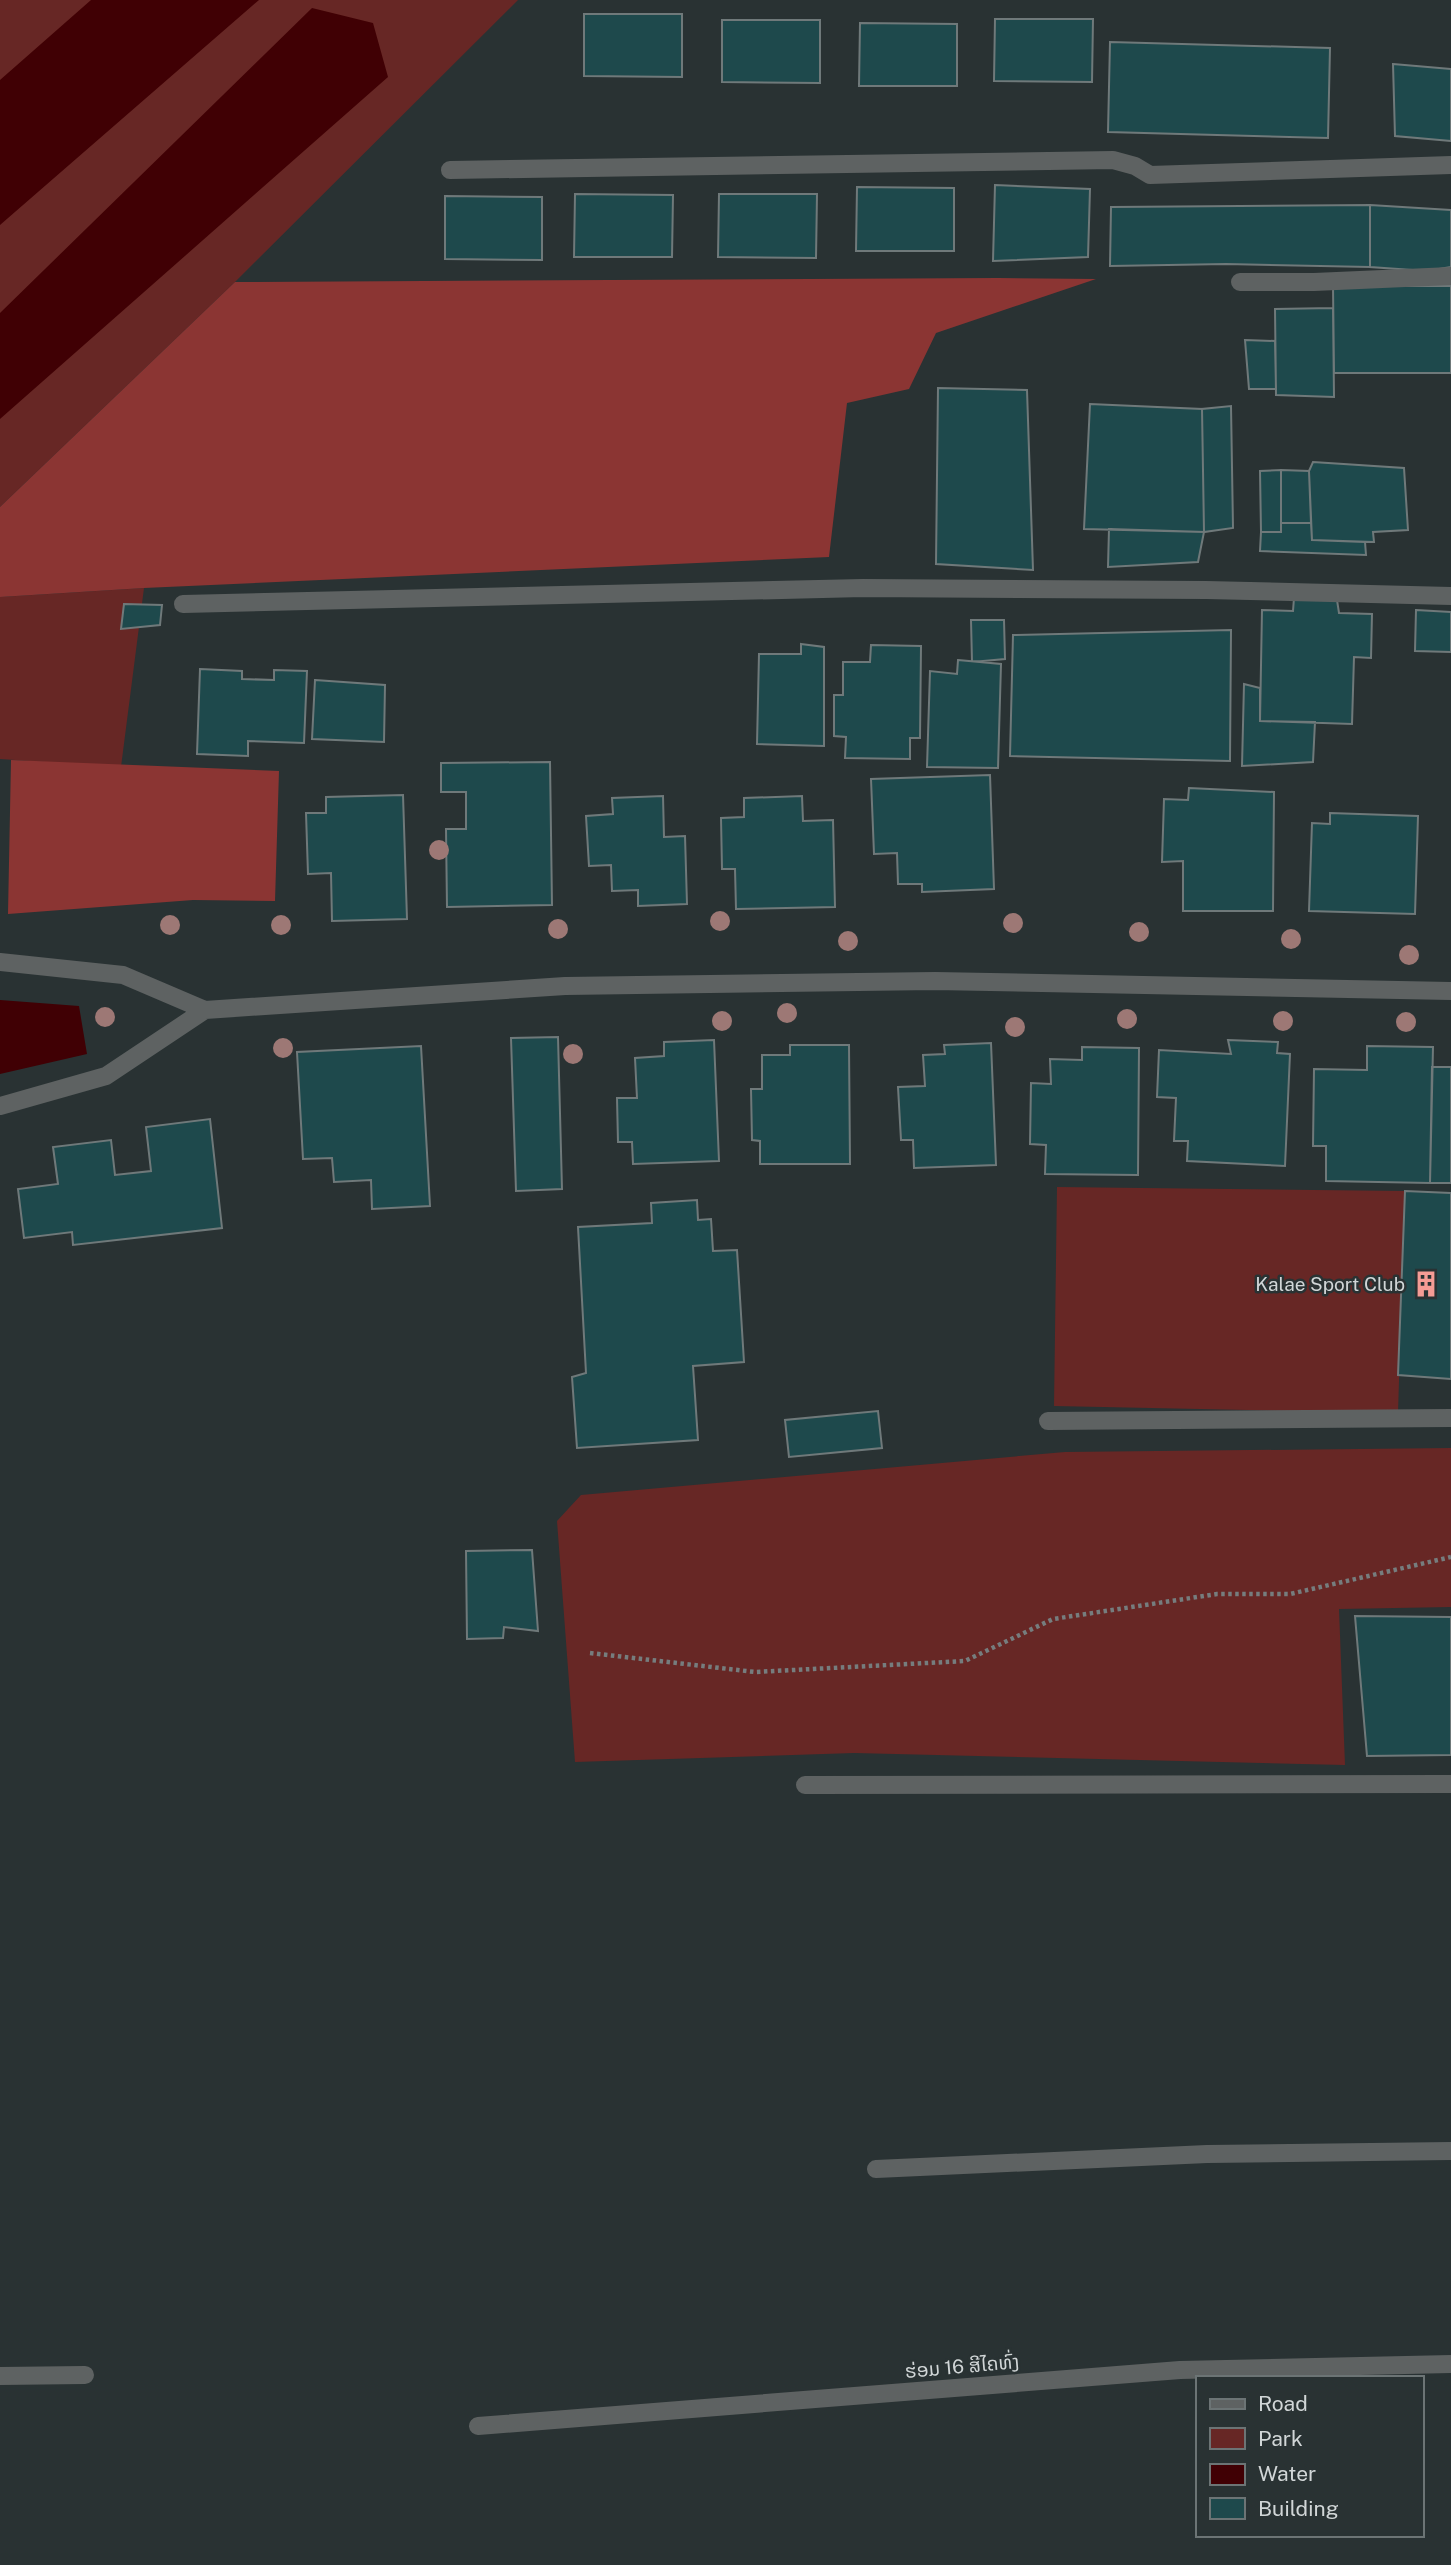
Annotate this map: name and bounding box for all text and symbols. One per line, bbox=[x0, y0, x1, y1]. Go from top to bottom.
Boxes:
building icon: Kalae Sport Club bbox=[1411, 1269, 1441, 1299]
place label: Kalae Sport Club bbox=[1255, 1273, 1405, 1295]
street label: ຮ່ອມ 16 ສີໄຄທົ່ງ bbox=[904, 2348, 1020, 2382]
legend bbox=[1196, 2376, 1423, 2537]
text: Road bbox=[1258, 2391, 1308, 2416]
text: Park bbox=[1258, 2426, 1303, 2451]
text: Water bbox=[1258, 2461, 1316, 2486]
text: Building bbox=[1258, 2496, 1339, 2521]

